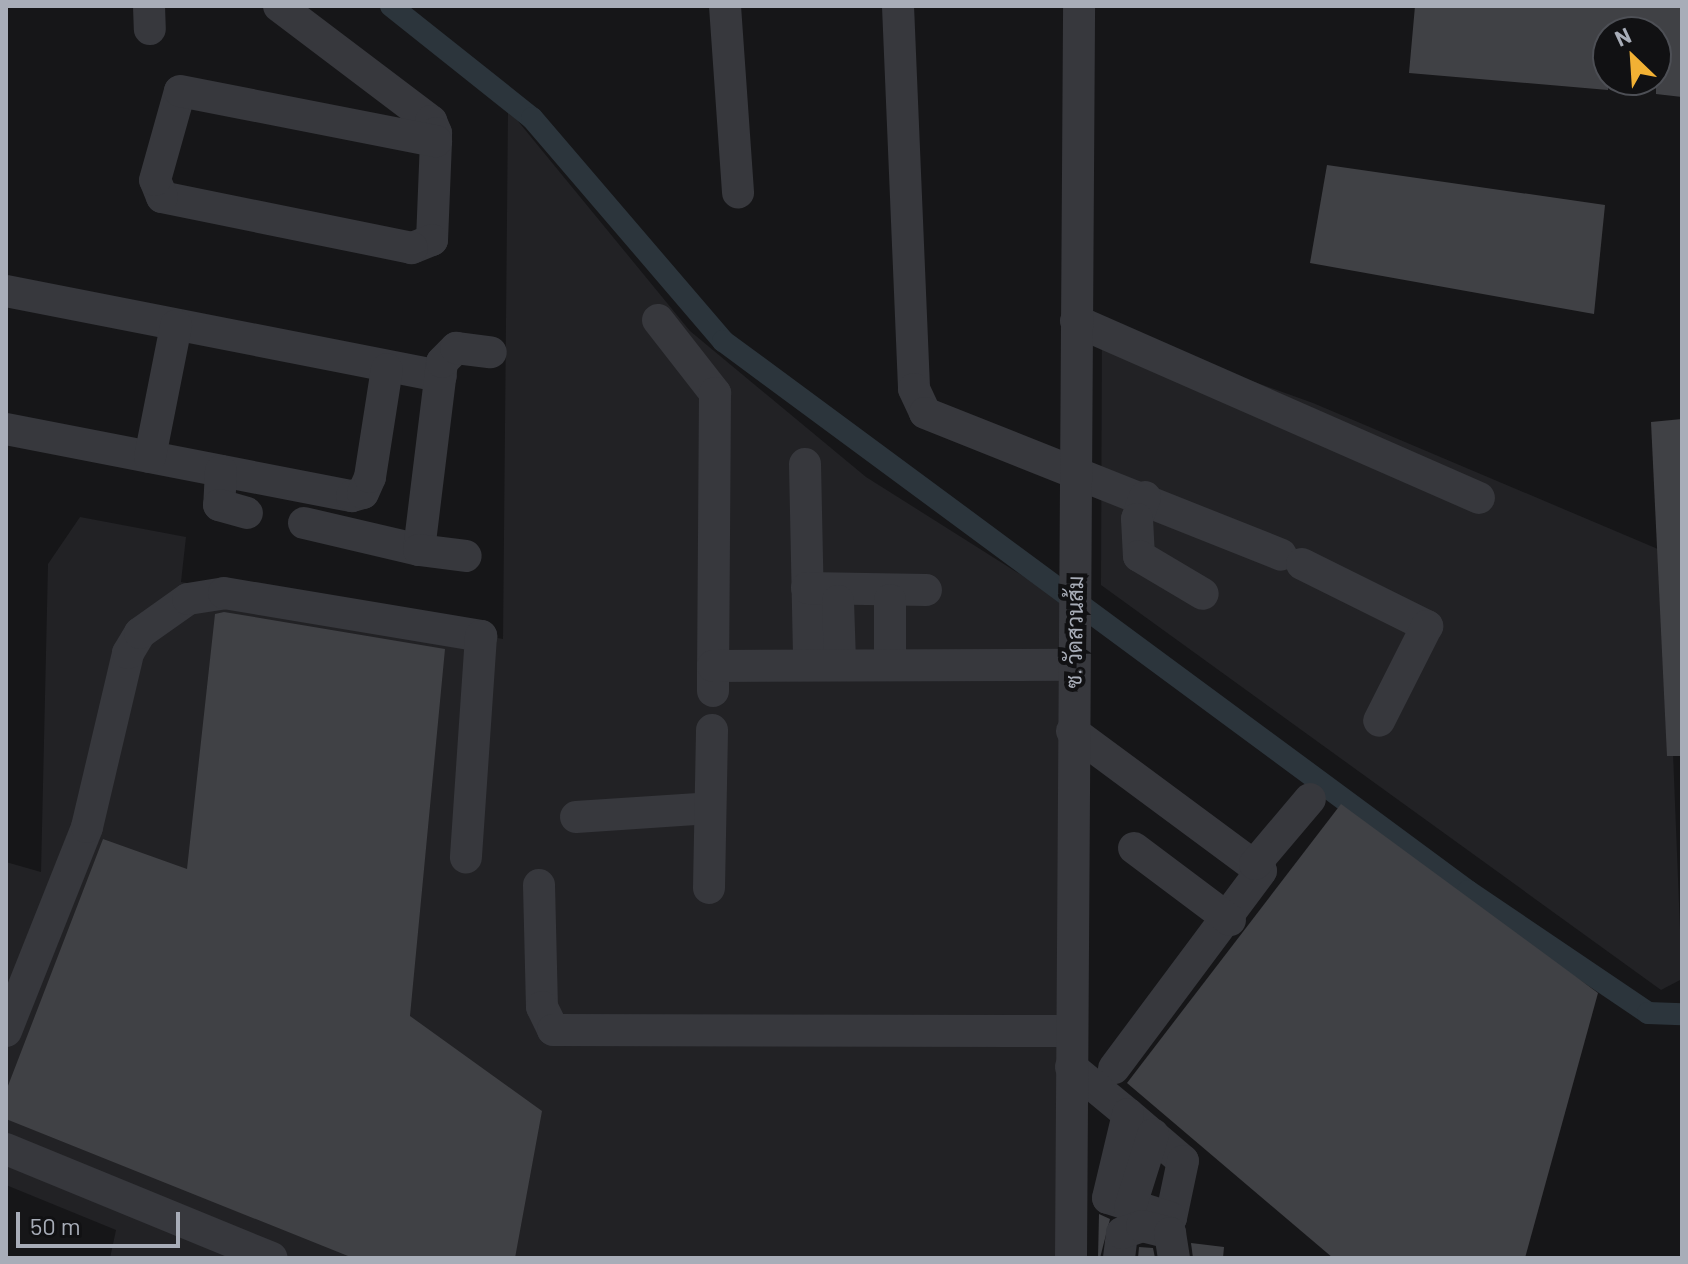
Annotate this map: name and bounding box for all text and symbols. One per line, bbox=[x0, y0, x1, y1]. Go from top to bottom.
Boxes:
north arrow bbox=[1592, 16, 1672, 96]
text: N bbox=[1611, 21, 1635, 51]
street label: ซ. วัดสวนส้ม bbox=[1060, 575, 1088, 689]
scale bar bbox=[20, 1196, 184, 1246]
text: 50 m bbox=[30, 1211, 81, 1240]

